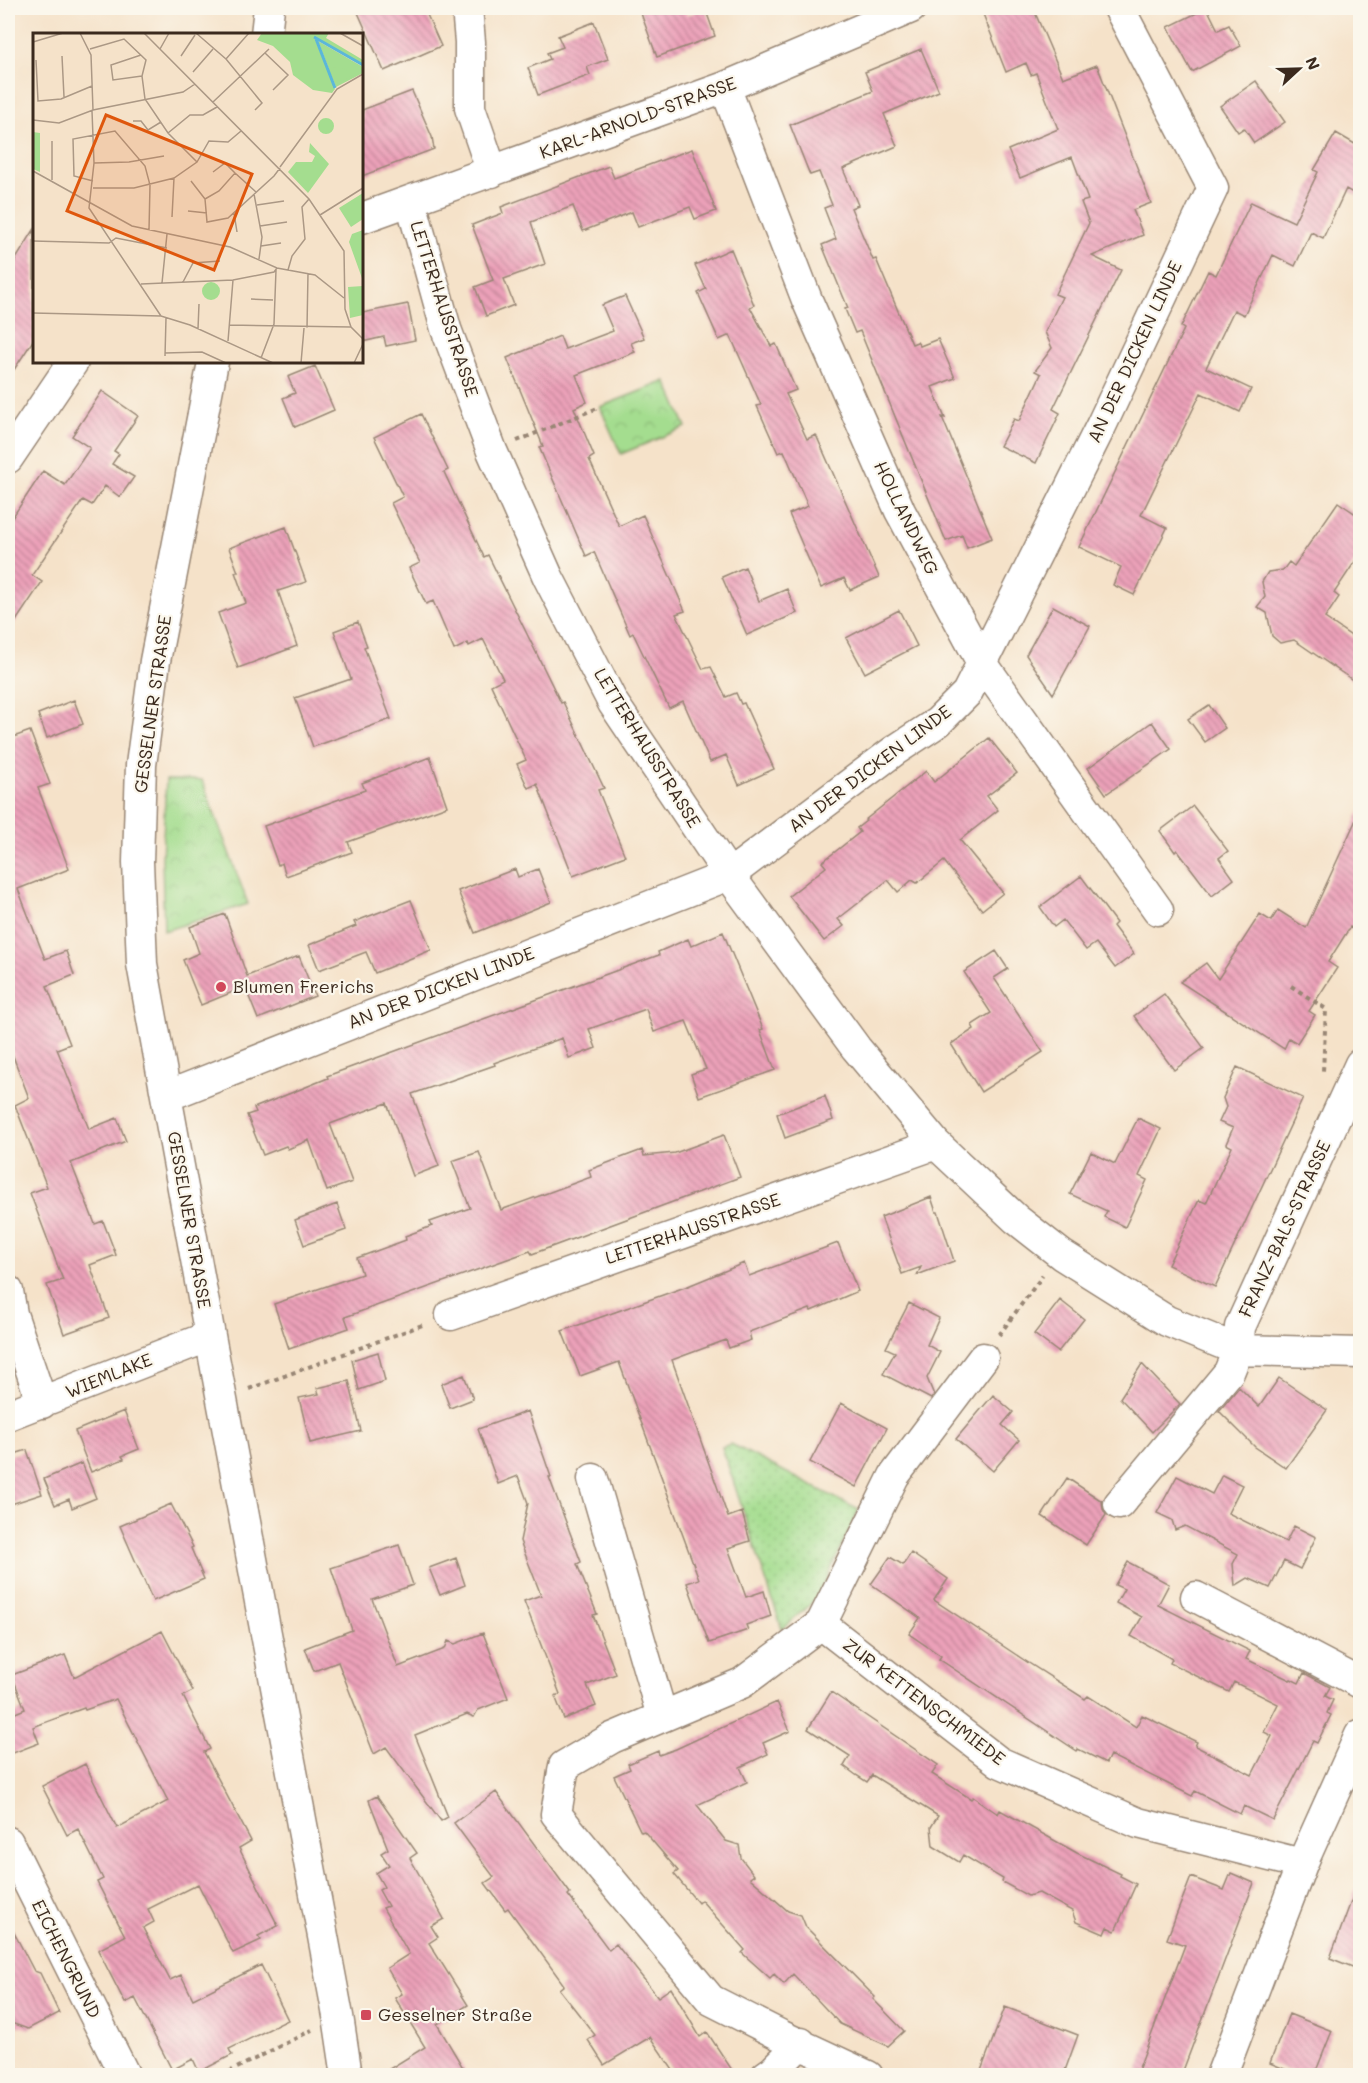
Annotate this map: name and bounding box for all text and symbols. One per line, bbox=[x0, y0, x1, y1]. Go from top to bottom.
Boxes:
inset map bbox=[33, 33, 363, 363]
north arrow bbox=[1269, 39, 1329, 99]
text: N bbox=[1301, 54, 1325, 73]
street label: KARL-ARNOLD-STRASSE bbox=[536, 70, 739, 164]
street label: LETTERHAUSSTRASSE bbox=[405, 218, 485, 400]
street label: AN DER DICKEN LINDE bbox=[1081, 257, 1187, 446]
street label: HOLLANDWEG bbox=[869, 457, 945, 578]
street label: GESSELNER STRASSE bbox=[128, 613, 176, 794]
street label: LETTERHAUSSTRASSE bbox=[589, 663, 707, 832]
street label: AN DER DICKEN LINDE bbox=[783, 699, 956, 837]
street label: AN DER DICKEN LINDE bbox=[344, 940, 537, 1034]
place label: Blumen Frerichs bbox=[233, 974, 374, 998]
marker: Blumen Frerichs bbox=[214, 980, 228, 994]
street label: GESSELNER STRASSE bbox=[163, 1129, 217, 1310]
street label: FRANZ-BALS-STRASSE bbox=[1233, 1136, 1336, 1321]
street label: LETTERHAUSSTRASSE bbox=[602, 1187, 784, 1269]
street label: WIEMLAKE bbox=[62, 1347, 156, 1403]
street label: ZUR KETTENSCHMIEDE bbox=[839, 1632, 1011, 1770]
street label: EICHENGRUND bbox=[27, 1895, 107, 2022]
place label: Gesselner Straße bbox=[378, 2002, 532, 2026]
marker: Gesselner Straße bbox=[359, 2008, 373, 2022]

